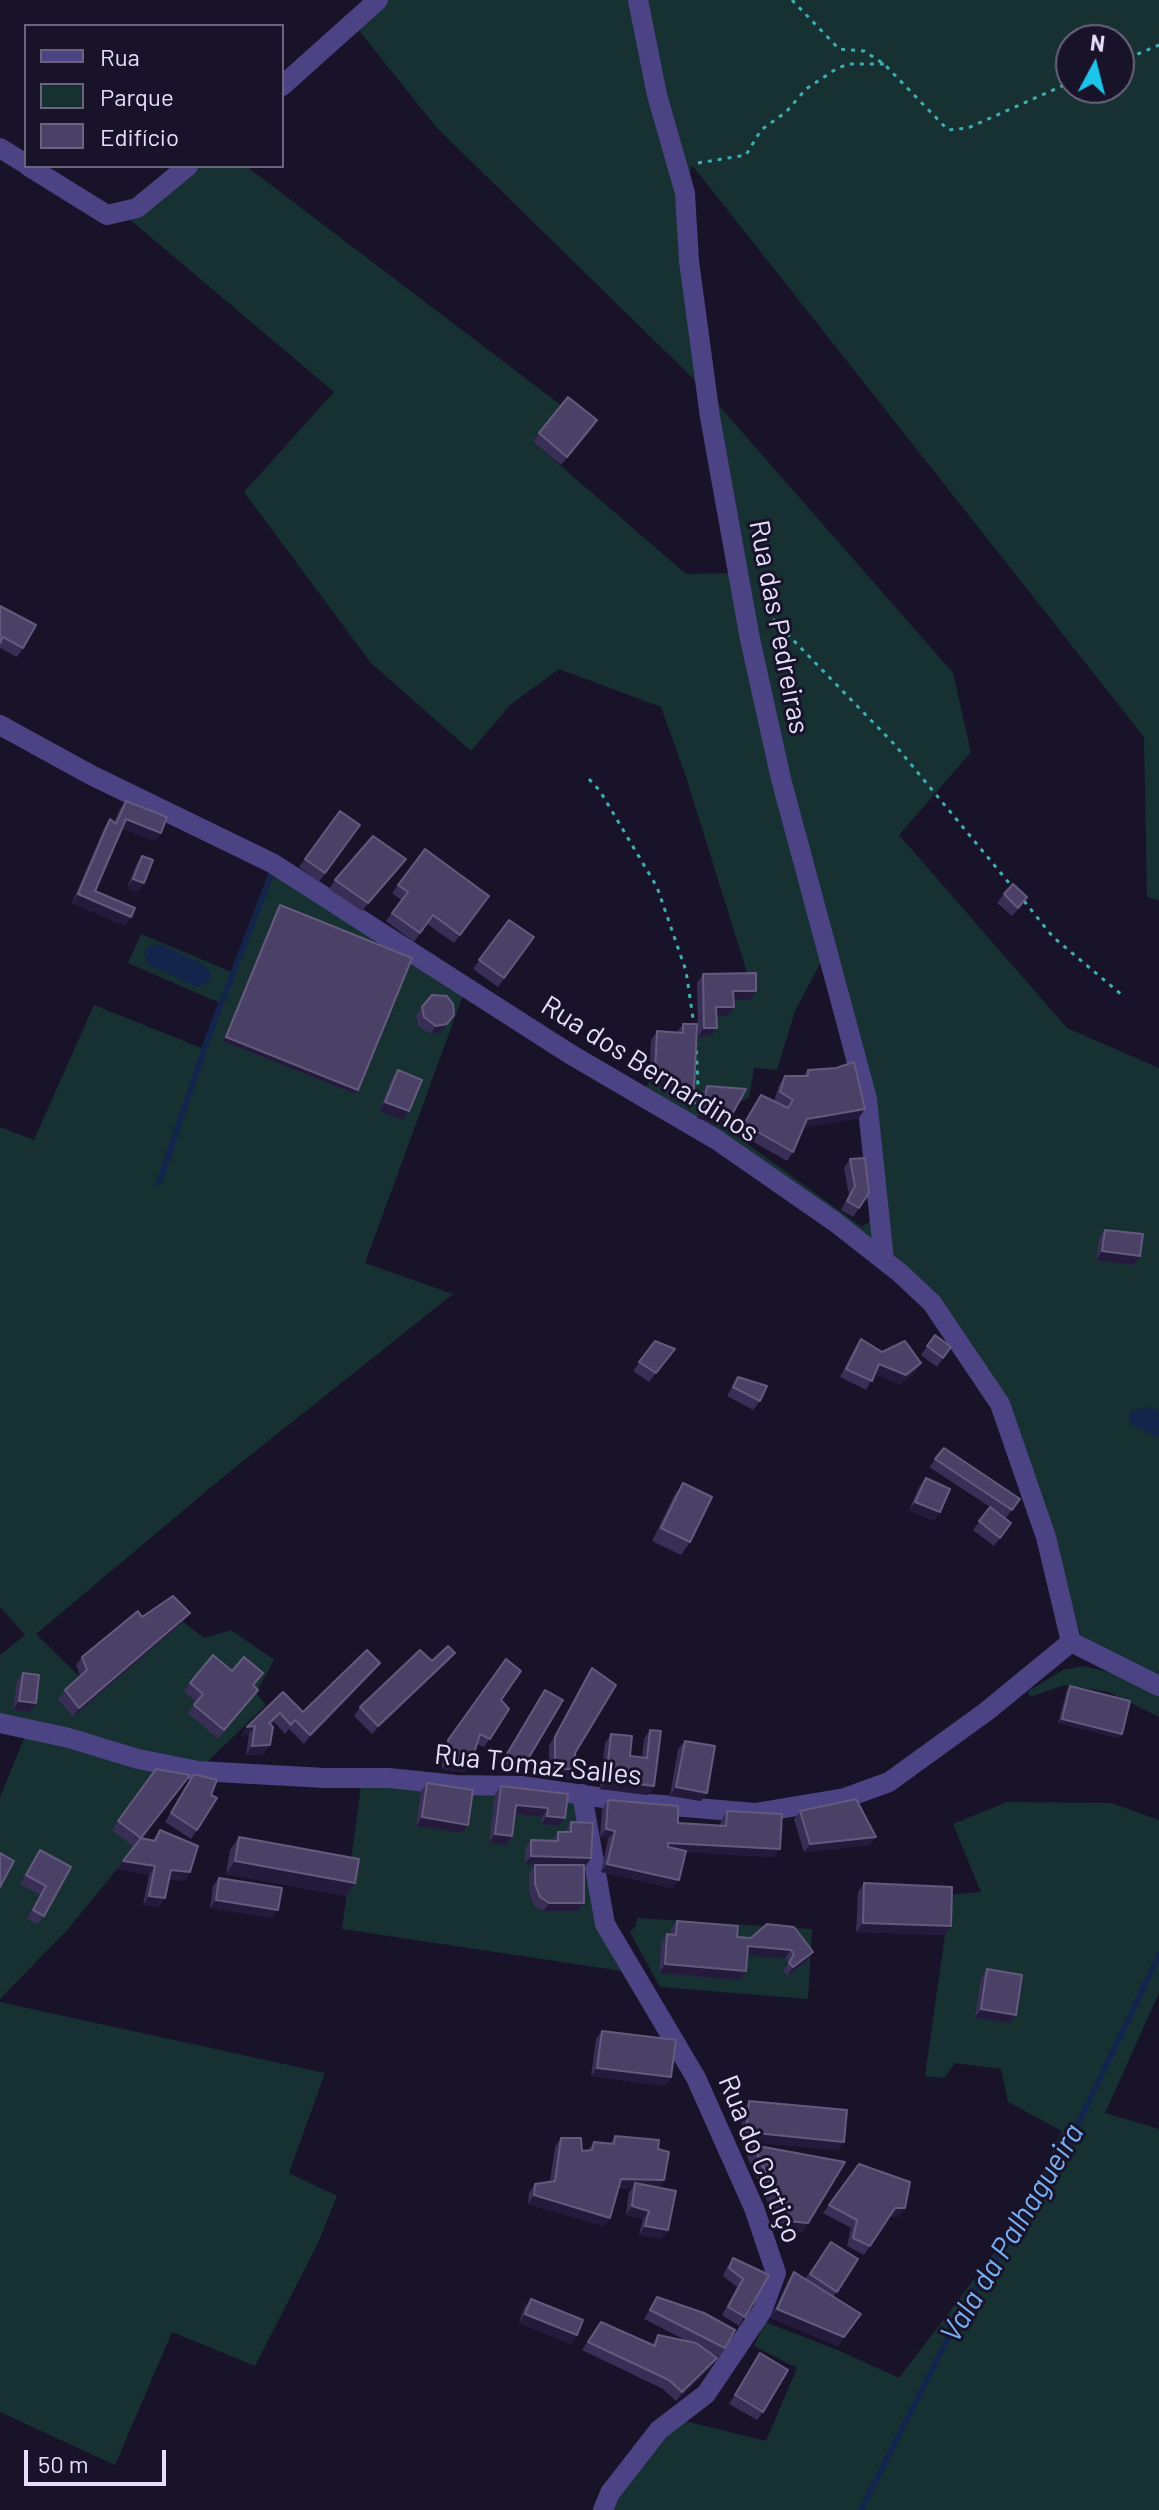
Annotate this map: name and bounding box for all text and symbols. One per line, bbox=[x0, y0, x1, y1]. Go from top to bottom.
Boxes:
legend bbox=[24, 24, 284, 168]
north arrow bbox=[1055, 24, 1135, 104]
text: N bbox=[1089, 28, 1107, 56]
text: Rua bbox=[100, 42, 140, 71]
text: Parque bbox=[100, 82, 174, 111]
text: Edifício bbox=[100, 122, 179, 151]
street label: Rua das Pedreiras bbox=[742, 517, 816, 737]
street label: Rua dos Bernardinos bbox=[535, 989, 765, 1149]
street label: Rua Tomaz Salles bbox=[433, 1737, 643, 1793]
street label: Rua do Cortiço bbox=[711, 2070, 809, 2248]
water label: Vala da Palhagueira bbox=[932, 2117, 1092, 2349]
scale bar bbox=[28, 2434, 170, 2484]
text: 50 m bbox=[38, 2449, 89, 2478]

